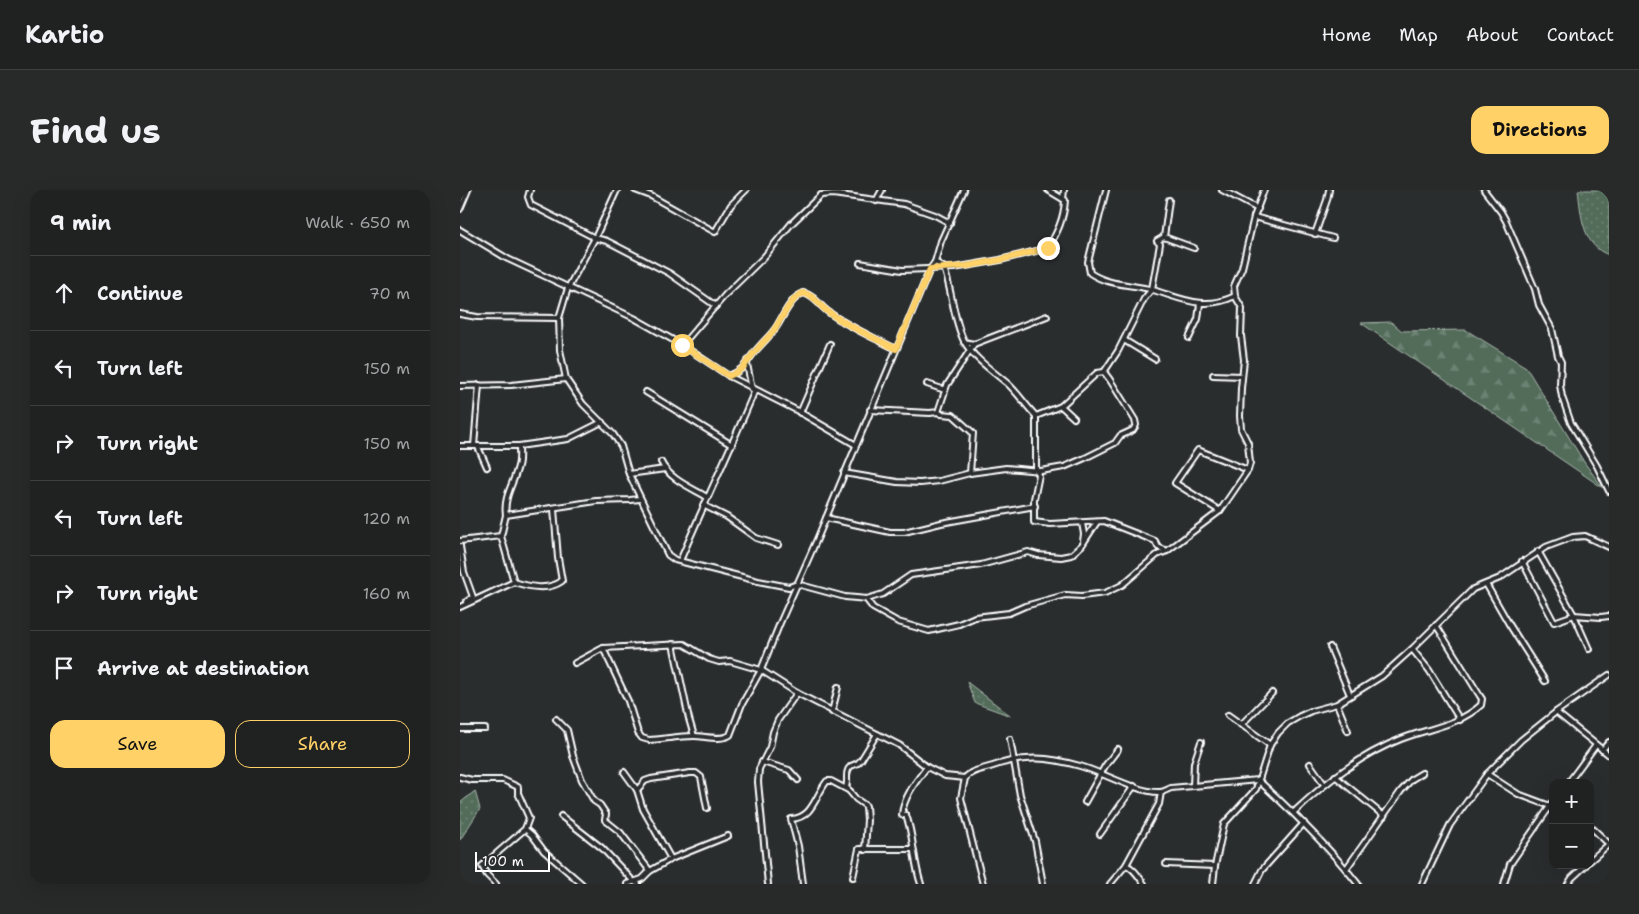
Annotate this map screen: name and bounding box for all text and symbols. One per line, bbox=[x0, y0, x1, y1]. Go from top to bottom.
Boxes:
text: Kartio bbox=[25, 19, 104, 51]
text: Home bbox=[1322, 23, 1371, 47]
text: Map bbox=[1399, 23, 1438, 47]
text: About bbox=[1466, 23, 1519, 47]
text: Contact bbox=[1547, 23, 1614, 47]
button: Directions bbox=[1471, 106, 1609, 154]
text: Find us bbox=[30, 107, 161, 154]
text: 9 min bbox=[50, 209, 111, 237]
text: Walk · 650 m bbox=[305, 212, 410, 233]
route end bbox=[1037, 237, 1060, 260]
icon: ahead bbox=[50, 279, 78, 307]
text: Continue bbox=[97, 281, 183, 306]
text: 70 m bbox=[369, 283, 410, 304]
route start bbox=[671, 334, 694, 357]
icon: left bbox=[50, 354, 78, 382]
text: Turn left bbox=[97, 356, 183, 381]
text: 150 m bbox=[363, 358, 410, 379]
icon: right bbox=[50, 429, 78, 457]
text: Turn right bbox=[97, 431, 198, 456]
text: 150 m bbox=[363, 433, 410, 454]
icon: left bbox=[50, 504, 78, 532]
text: Turn left bbox=[97, 506, 183, 531]
text: 120 m bbox=[363, 508, 410, 529]
icon: right bbox=[50, 579, 78, 607]
text: Turn right bbox=[97, 581, 198, 606]
text: 160 m bbox=[363, 583, 410, 604]
icon: arrive bbox=[50, 654, 78, 682]
text: Arrive at destination bbox=[97, 656, 309, 681]
button: Save bbox=[50, 720, 225, 768]
button: Share bbox=[235, 720, 410, 768]
map controls bbox=[1549, 779, 1594, 869]
button: + bbox=[1549, 779, 1594, 824]
button: − bbox=[1549, 824, 1594, 869]
scale bar bbox=[475, 849, 550, 872]
text: 100 m bbox=[482, 852, 524, 870]

